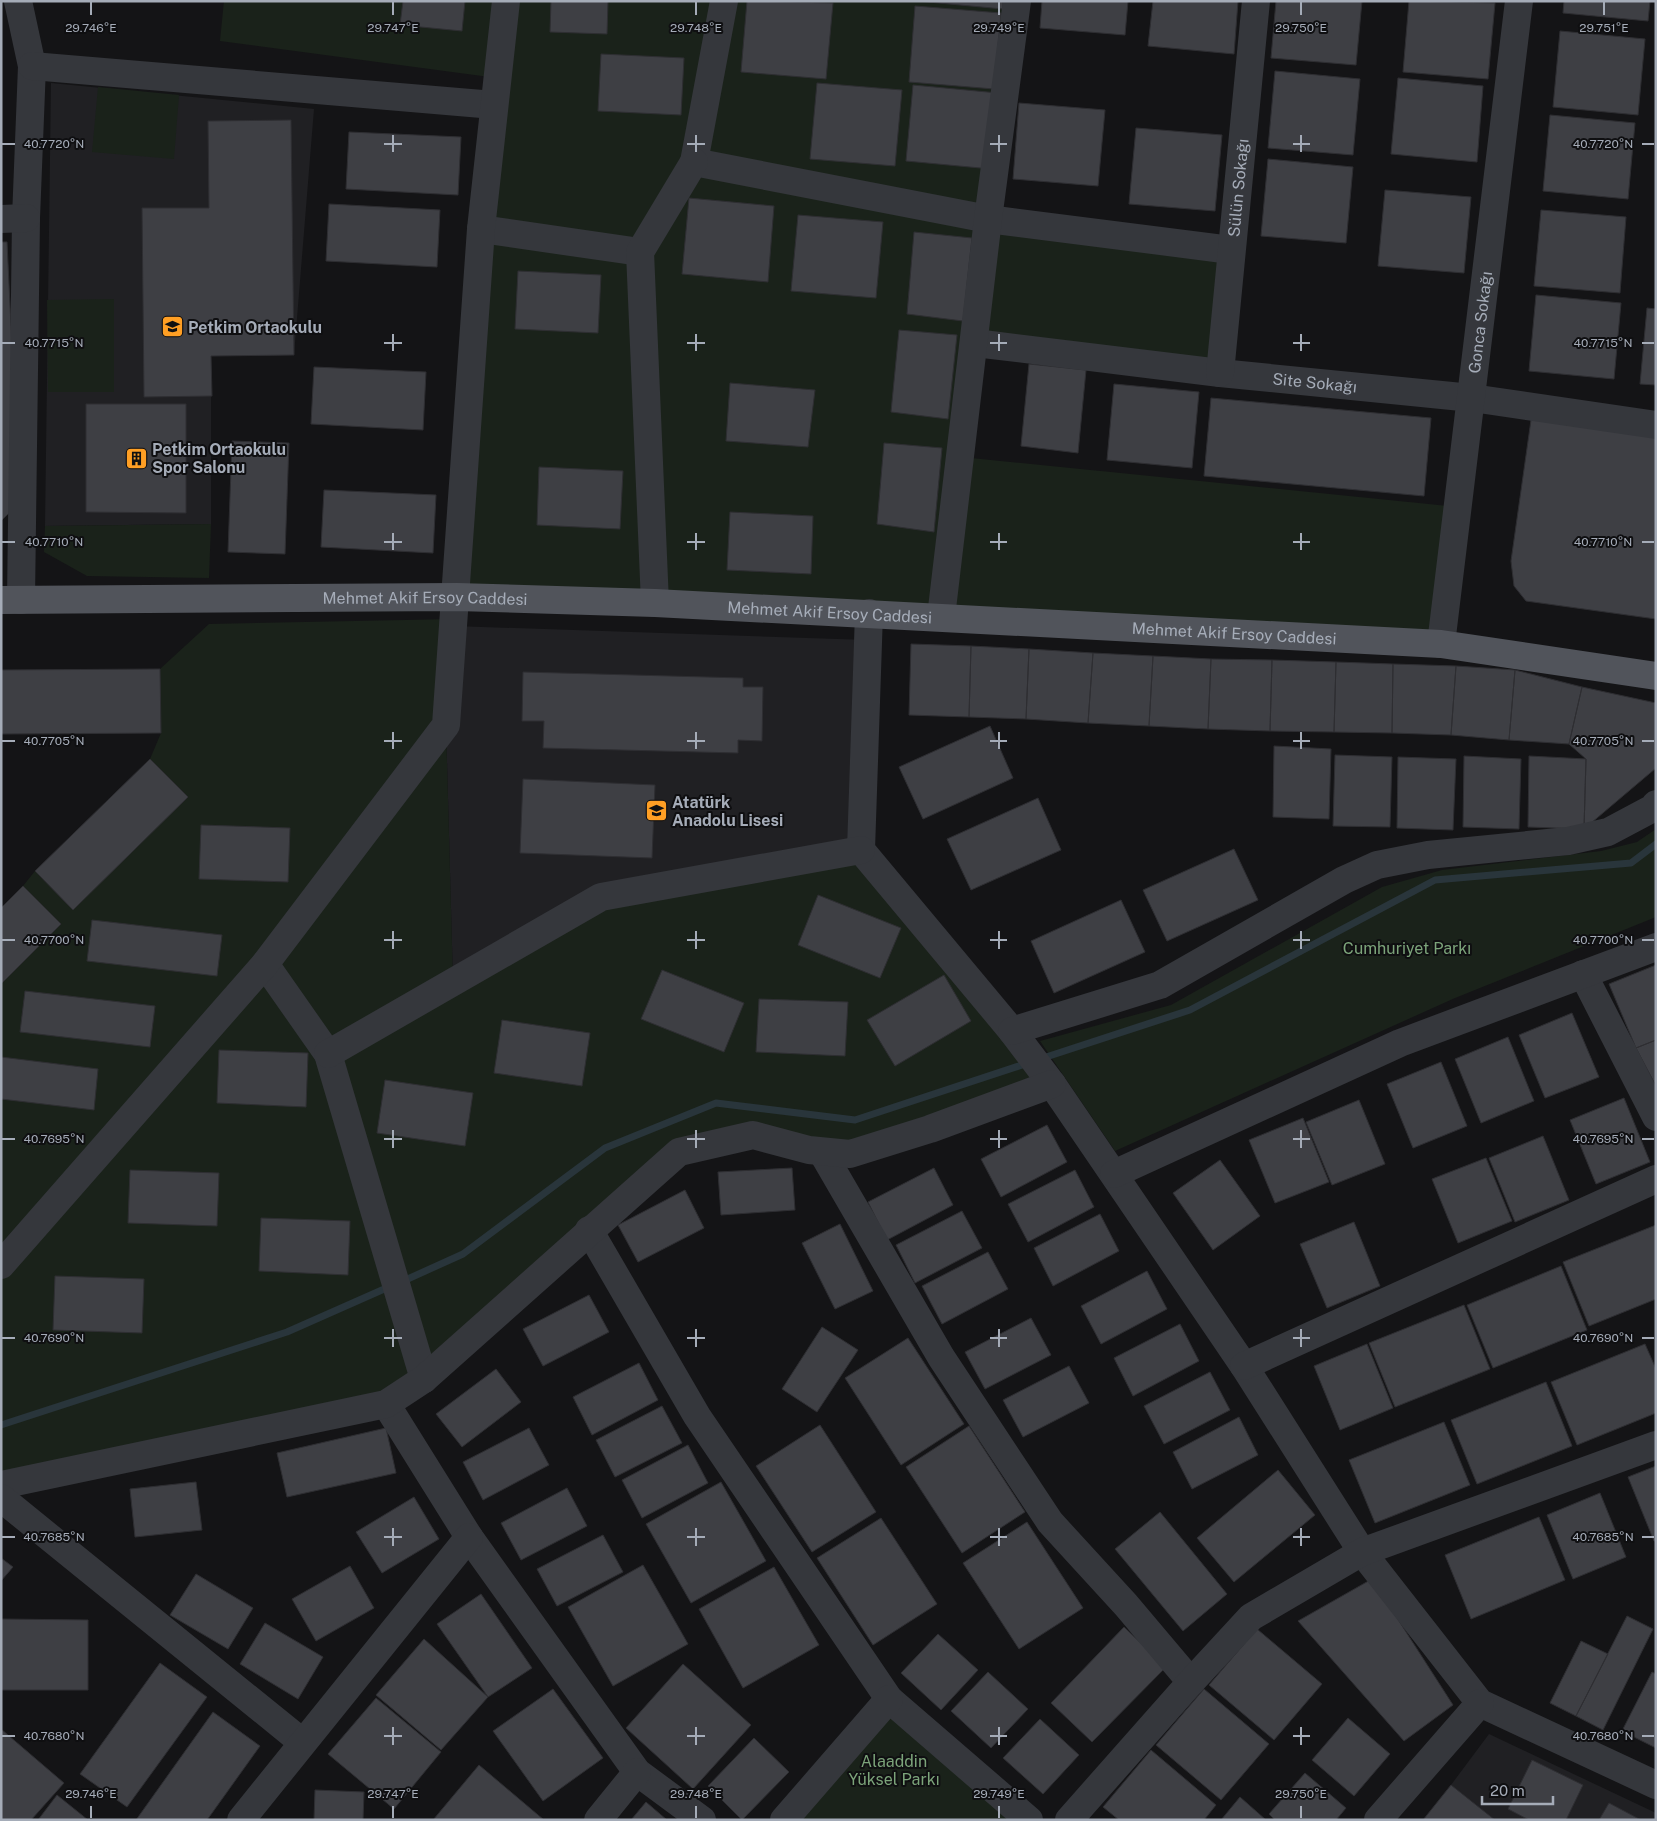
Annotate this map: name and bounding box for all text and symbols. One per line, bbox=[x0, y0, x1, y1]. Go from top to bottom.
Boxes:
text: 29.746°E bbox=[65, 21, 117, 35]
text: 29.747°E bbox=[367, 21, 419, 35]
text: 29.748°E bbox=[670, 21, 722, 35]
text: 29.749°E bbox=[973, 21, 1025, 35]
text: 29.750°E bbox=[1275, 21, 1327, 35]
text: 29.751°E bbox=[1579, 21, 1629, 35]
text: 40.7720°N bbox=[24, 137, 84, 151]
text: 40.7720°N bbox=[1573, 137, 1633, 151]
street label: Sülün Sokağı bbox=[1224, 138, 1253, 238]
street label: Gonca Sokağı bbox=[1465, 270, 1496, 375]
school or university icon: Petkim Ortaokulu bbox=[160, 315, 184, 339]
place label: Petkim Ortaokulu bbox=[188, 318, 322, 337]
text: 40.7715°N bbox=[25, 336, 83, 350]
text: 40.7715°N bbox=[1574, 336, 1632, 350]
street label: Site Sokağı bbox=[1272, 369, 1358, 397]
place label: Petkim Ortaokulu Spor Salonu bbox=[152, 440, 286, 477]
building icon: Petkim Ortaokulu Spor Salonu bbox=[124, 446, 148, 470]
text: 40.7710°N bbox=[25, 535, 83, 549]
text: 40.7710°N bbox=[1574, 535, 1632, 549]
street label: Mehmet Akif Ersoy Caddesi bbox=[322, 588, 528, 609]
street label: Mehmet Akif Ersoy Caddesi bbox=[727, 598, 932, 627]
street label: Mehmet Akif Ersoy Caddesi bbox=[1131, 619, 1337, 649]
text: 40.7705°N bbox=[24, 734, 84, 748]
text: 40.7705°N bbox=[1573, 734, 1633, 748]
place label: Atatürk Anadolu Lisesi bbox=[672, 793, 783, 830]
school or university icon: Atatürk Anadolu Lisesi bbox=[644, 799, 668, 823]
text: 40.7700°N bbox=[24, 933, 84, 947]
text: 40.7700°N bbox=[1573, 933, 1633, 947]
park label: Cumhuriyet Parkı bbox=[1343, 939, 1471, 958]
text: 40.7695°N bbox=[23, 1132, 85, 1146]
text: 40.7695°N bbox=[1572, 1132, 1634, 1146]
text: 40.7690°N bbox=[24, 1331, 84, 1345]
text: 40.7690°N bbox=[1573, 1331, 1633, 1345]
text: 40.7685°N bbox=[23, 1530, 85, 1544]
text: 40.7685°N bbox=[1572, 1530, 1634, 1544]
text: 40.7680°N bbox=[24, 1729, 84, 1743]
text: 40.7680°N bbox=[1573, 1729, 1633, 1743]
park label: Alaaddin Yüksel Parkı bbox=[848, 1752, 940, 1789]
scale bar bbox=[1482, 1774, 1553, 1806]
text: 20 m bbox=[1490, 1782, 1525, 1799]
text: 29.746°E bbox=[65, 1787, 117, 1801]
text: 29.747°E bbox=[367, 1787, 419, 1801]
text: 29.748°E bbox=[670, 1787, 722, 1801]
text: 29.749°E bbox=[973, 1787, 1025, 1801]
text: 29.750°E bbox=[1275, 1787, 1327, 1801]

